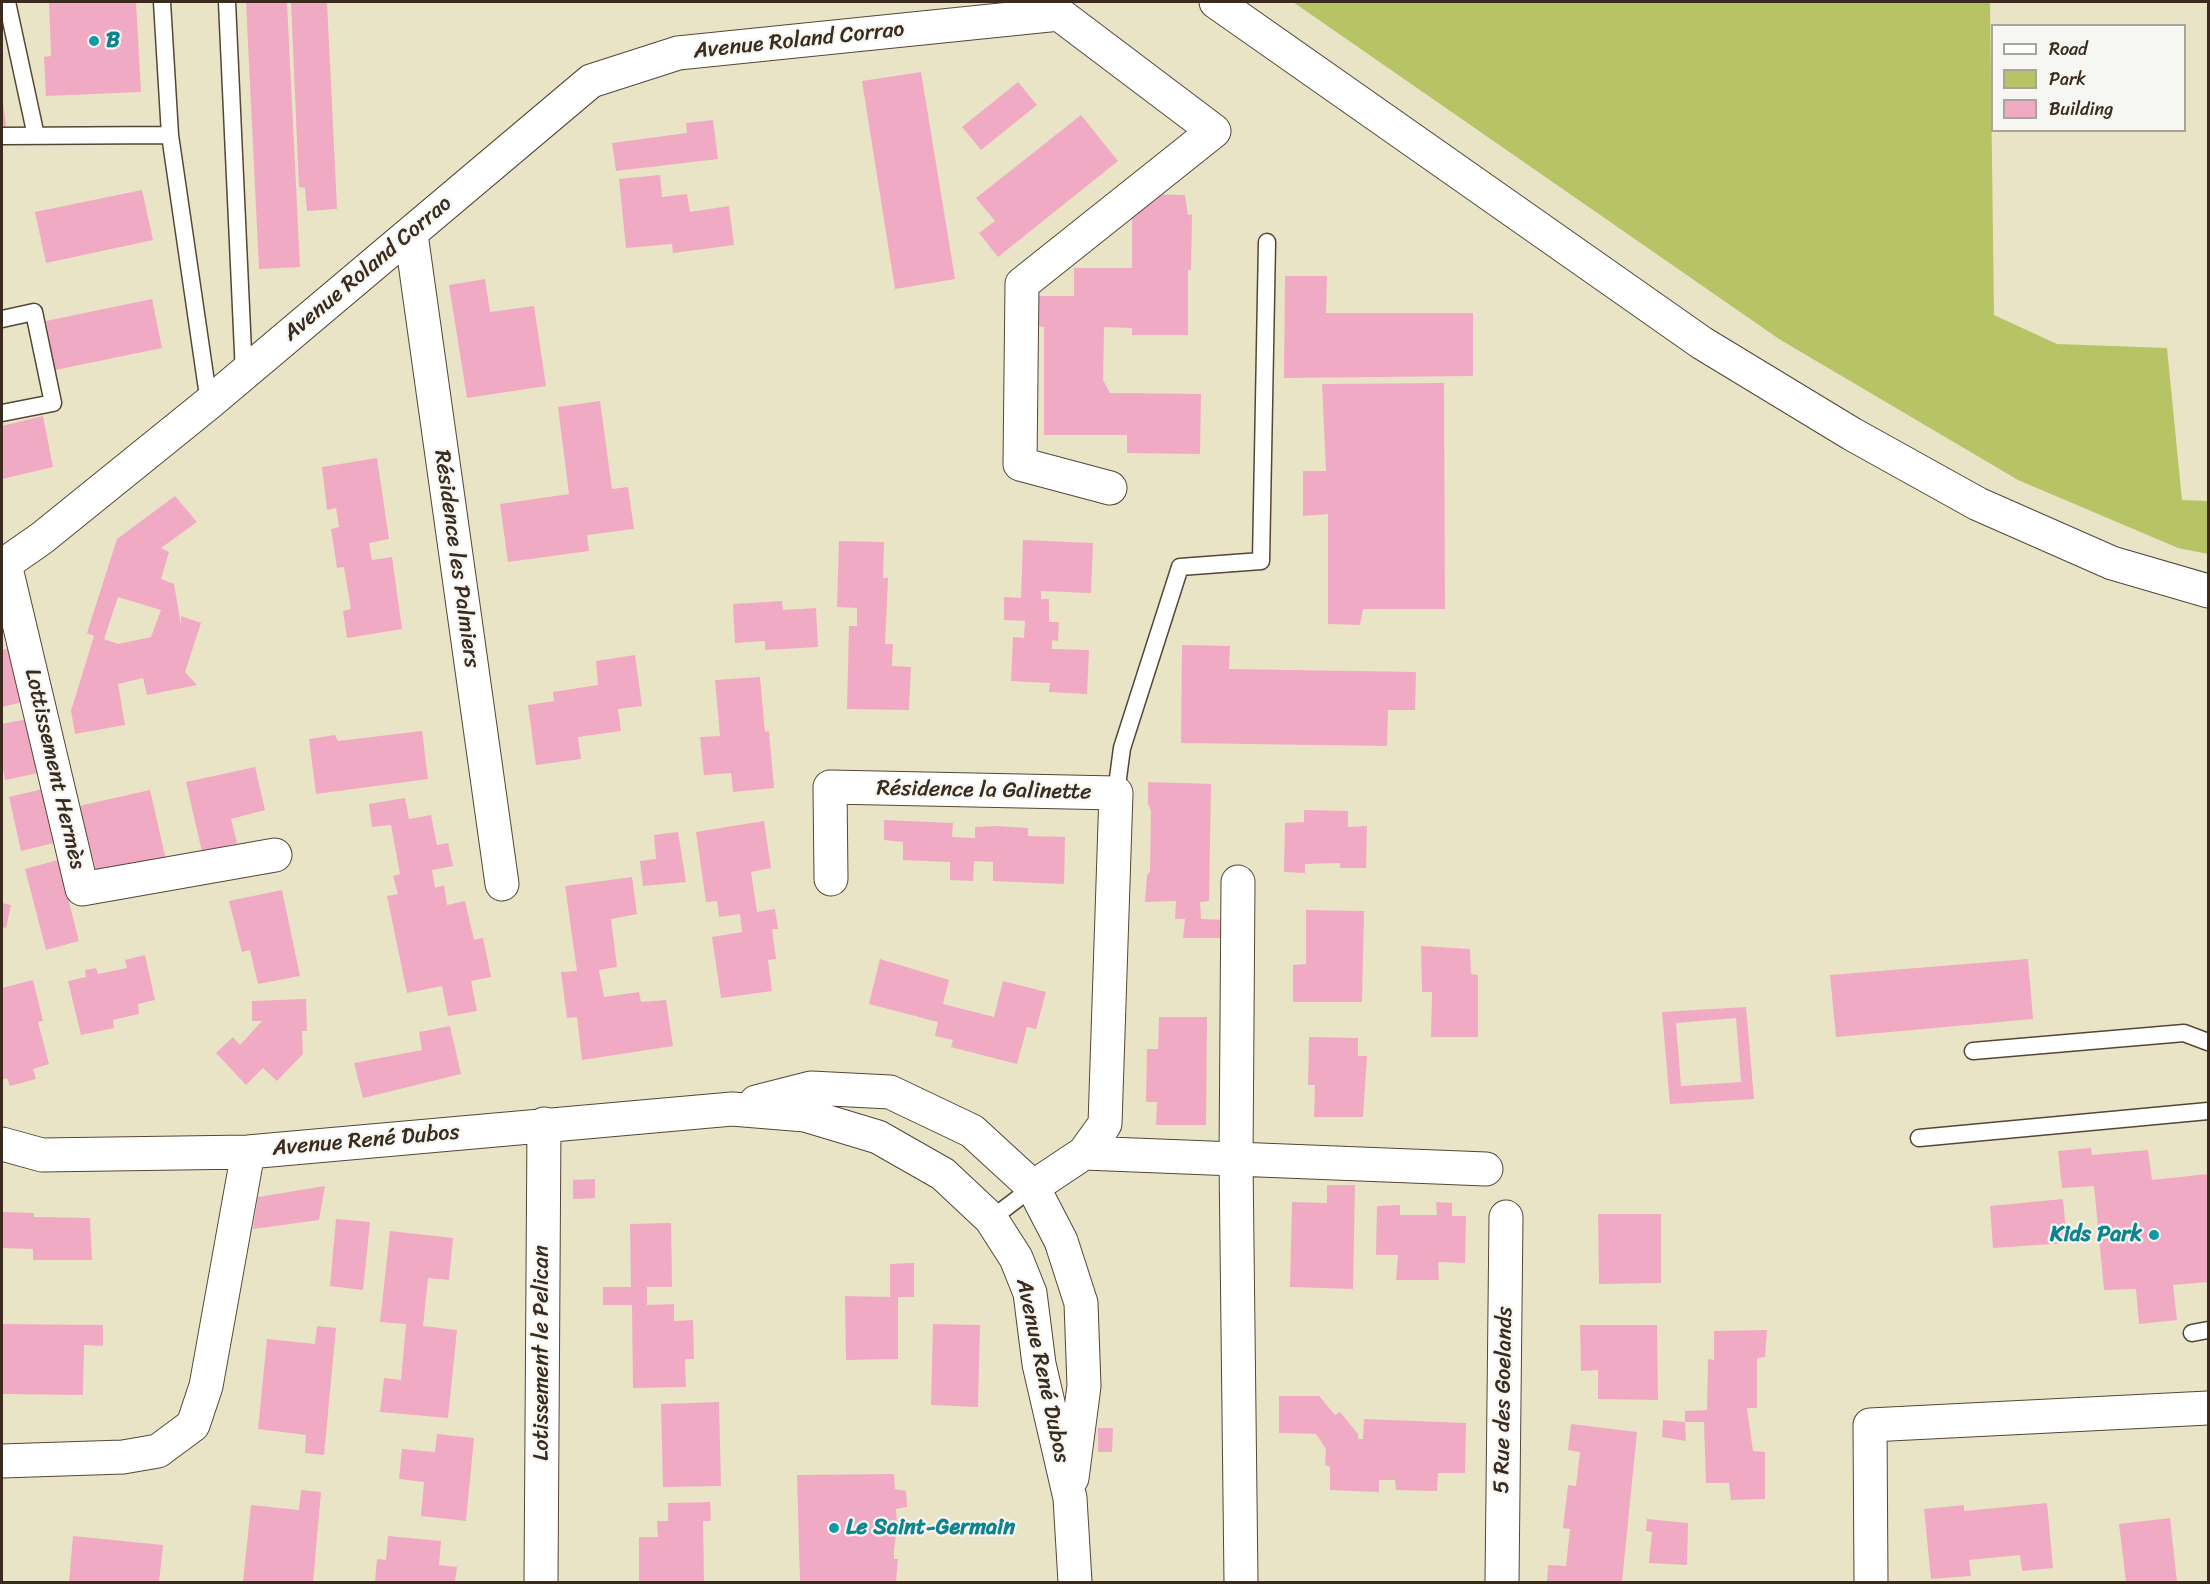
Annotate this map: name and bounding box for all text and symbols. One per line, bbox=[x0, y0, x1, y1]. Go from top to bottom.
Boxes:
street label: Avenue Roland Corrao bbox=[692, 17, 906, 65]
legend bbox=[1991, 24, 2186, 132]
place label: B bbox=[106, 28, 120, 54]
text: Road bbox=[2049, 33, 2088, 65]
marker: B bbox=[87, 34, 101, 48]
text: Park bbox=[2049, 63, 2086, 95]
text: Building bbox=[2049, 93, 2113, 125]
street label: Avenue Roland Corrao bbox=[278, 191, 458, 347]
street label: Résidence les Palmiers bbox=[428, 448, 484, 670]
street label: Lottissement Hermès bbox=[18, 666, 90, 872]
street label: Résidence la Galinette bbox=[876, 776, 1092, 806]
street label: Avenue René Dubos bbox=[271, 1120, 461, 1162]
place label: Kids Park bbox=[2050, 1222, 2142, 1248]
marker: Kids Park bbox=[2147, 1228, 2161, 1242]
street label: Lotissement le Pelican bbox=[529, 1245, 555, 1461]
street label: Avenue René Dubos bbox=[1010, 1276, 1074, 1466]
street label: 5 Rue des Goelands bbox=[1489, 1306, 1519, 1494]
place label: Le Saint-Germain bbox=[846, 1515, 1015, 1541]
marker: Le Saint-Germain bbox=[827, 1521, 841, 1535]

